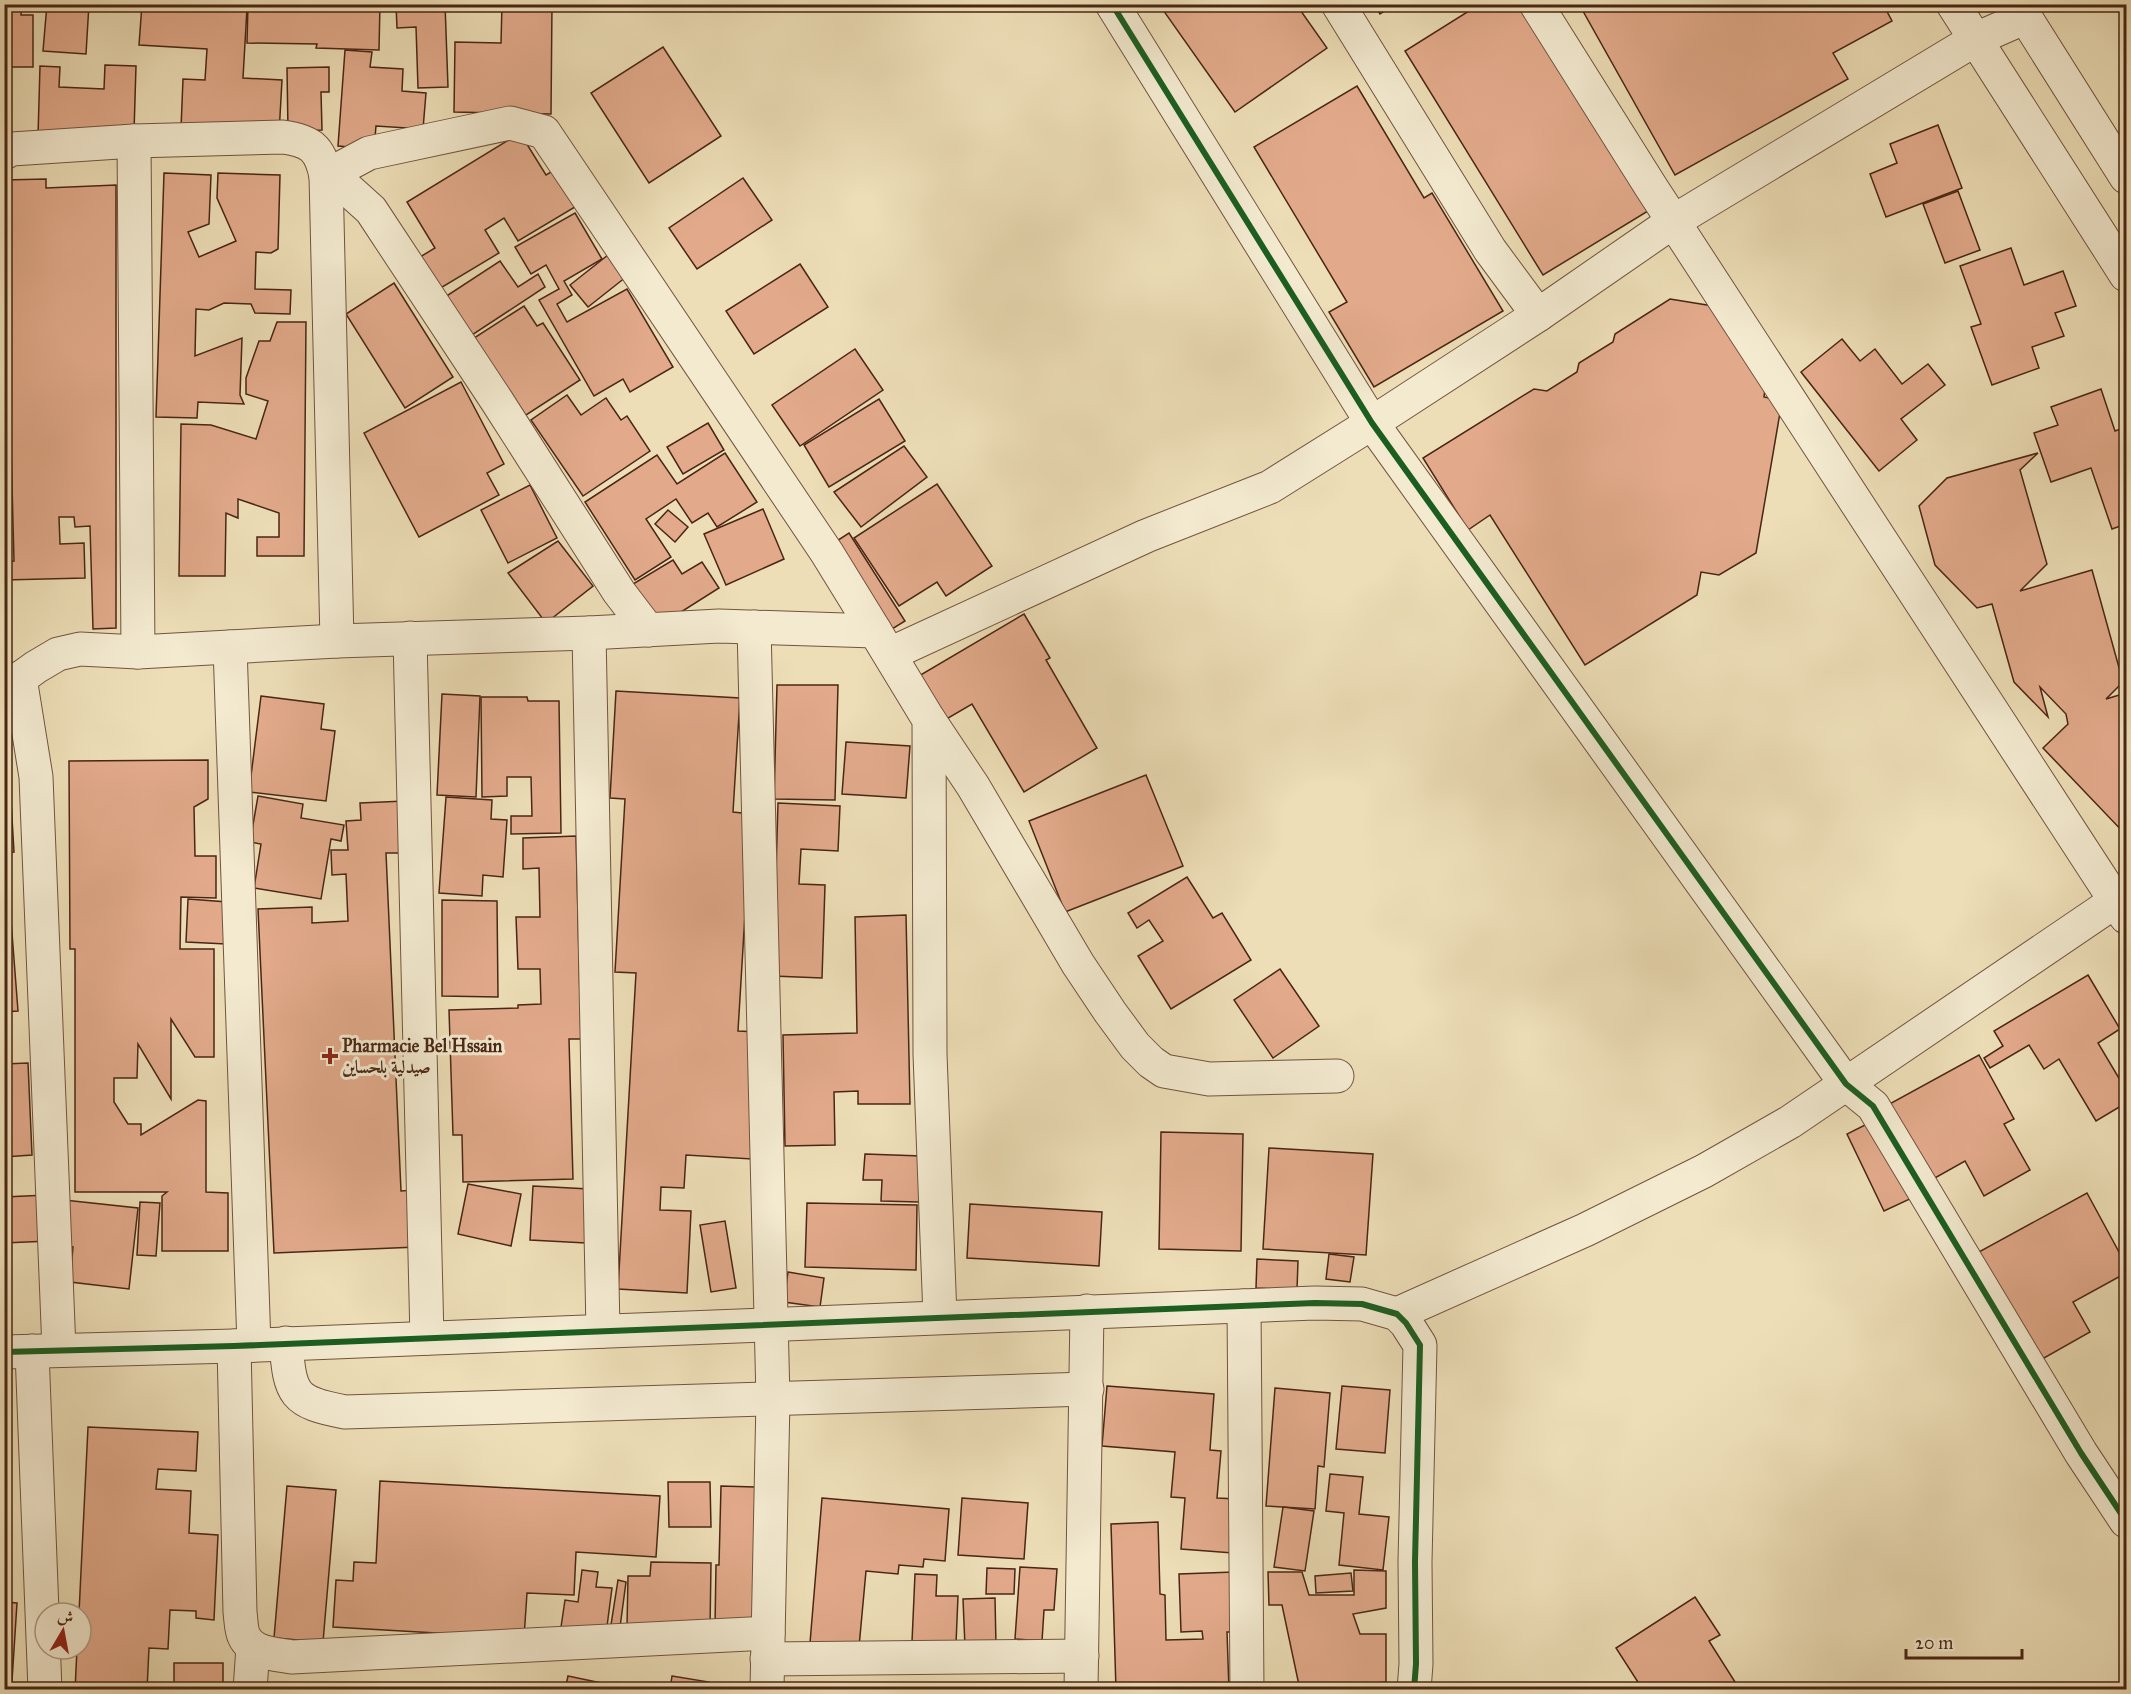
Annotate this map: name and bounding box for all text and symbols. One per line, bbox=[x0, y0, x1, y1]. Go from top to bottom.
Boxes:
place label: Pharmacie Bel Hssain صيدلية بلحساين bbox=[342, 1035, 503, 1078]
marker: Pharmacie Bel Hssain صيدلية بلحساين bbox=[323, 1049, 337, 1063]
north arrow bbox=[33, 1601, 93, 1661]
text: ش bbox=[56, 1606, 75, 1627]
scale bar bbox=[1906, 1622, 2022, 1660]
text: 20 m bbox=[1915, 1632, 1953, 1654]

